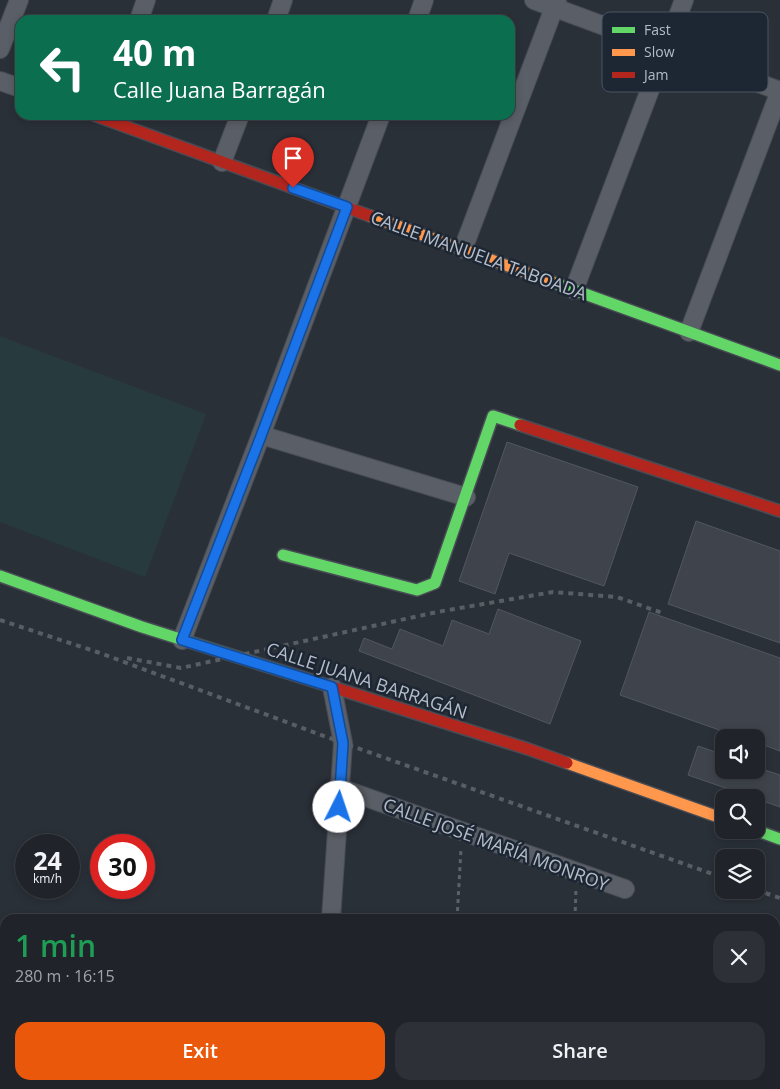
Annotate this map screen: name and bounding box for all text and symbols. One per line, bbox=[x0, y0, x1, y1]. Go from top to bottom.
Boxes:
legend bbox=[602, 12, 768, 92]
text: Fast bbox=[644, 20, 671, 39]
text: 40 m bbox=[113, 29, 196, 76]
icon: left bbox=[30, 35, 95, 100]
text: Slow bbox=[644, 42, 675, 61]
text: Jam bbox=[642, 65, 669, 84]
text: Calle Juana Barragán bbox=[113, 74, 326, 104]
pin bbox=[272, 137, 314, 188]
icon: arrive bbox=[279, 144, 307, 172]
street label: CALLE MANUELA TABOADA bbox=[367, 205, 591, 306]
street label: CALLE JUANA BARRAGÁN bbox=[264, 636, 470, 724]
map controls bbox=[715, 729, 765, 899]
button: sound bbox=[715, 729, 765, 779]
position arrow bbox=[312, 780, 364, 832]
button: search bbox=[715, 789, 765, 839]
street label: CALLE JOSÉ MARÍA MONROY bbox=[380, 792, 613, 896]
speed limit sign: 30 bbox=[90, 834, 155, 899]
text: 24 bbox=[33, 843, 62, 877]
button: layers bbox=[715, 849, 765, 899]
text: km/h bbox=[33, 870, 62, 887]
text: 1 min bbox=[15, 925, 96, 966]
button: close bbox=[713, 931, 765, 983]
text: 280 m · 16:15 bbox=[15, 965, 115, 987]
button: Exit bbox=[15, 1022, 385, 1080]
button: Share bbox=[395, 1022, 765, 1080]

